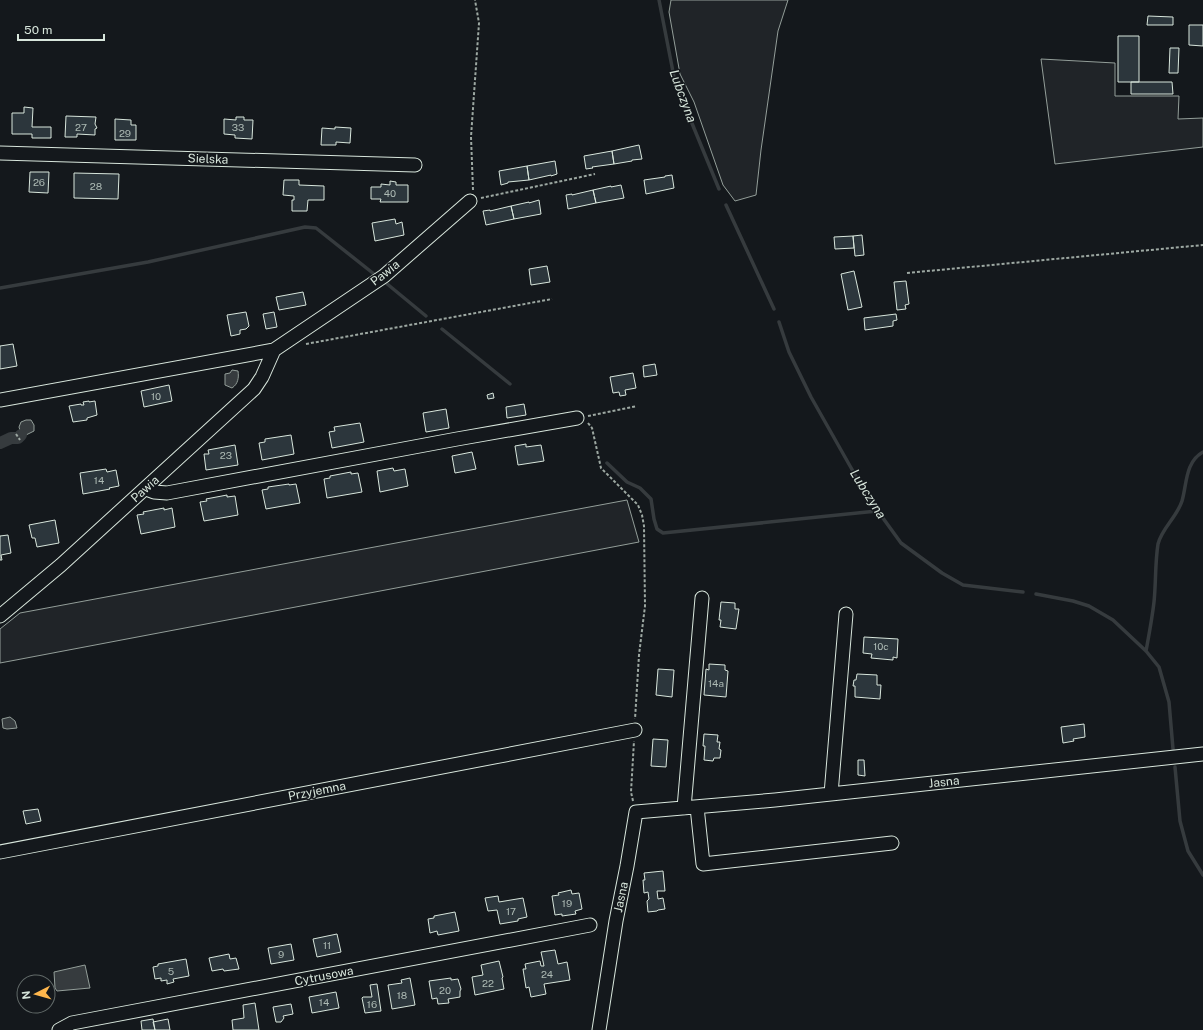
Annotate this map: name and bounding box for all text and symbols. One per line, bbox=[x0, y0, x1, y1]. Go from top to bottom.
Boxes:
scale bar bbox=[18, 16, 104, 42]
text: 50 m bbox=[24, 23, 52, 37]
water label: Lubczyna bbox=[666, 67, 700, 125]
house number: 27 bbox=[75, 121, 87, 133]
house number: 33 bbox=[232, 121, 244, 133]
house number: 29 bbox=[119, 127, 131, 139]
street label: Sielska bbox=[187, 151, 229, 167]
house number: 26 bbox=[33, 176, 45, 188]
house number: 28 bbox=[90, 180, 102, 192]
house number: 40 bbox=[384, 187, 396, 199]
street label: Pawia bbox=[368, 257, 402, 289]
house number: 10 bbox=[151, 390, 161, 402]
house number: 23 bbox=[220, 449, 232, 461]
water label: Lubczyna bbox=[847, 466, 889, 522]
street label: Pawia bbox=[128, 473, 162, 505]
house number: 14 bbox=[94, 474, 104, 486]
house number: 10c bbox=[873, 640, 889, 652]
house number: 14a bbox=[708, 677, 724, 689]
street label: Jasna bbox=[928, 773, 960, 791]
street label: Przyjemna bbox=[287, 779, 347, 803]
street label: Jasna bbox=[611, 880, 631, 914]
house number: 19 bbox=[562, 897, 572, 909]
house number: 17 bbox=[506, 905, 516, 917]
house number: 11 bbox=[323, 939, 331, 951]
house number: 9 bbox=[278, 948, 284, 960]
street label: Cytrusowa bbox=[293, 963, 355, 989]
house number: 5 bbox=[168, 965, 174, 977]
house number: 24 bbox=[541, 968, 553, 980]
north arrow bbox=[16, 974, 56, 1014]
house number: 22 bbox=[482, 977, 494, 989]
house number: 20 bbox=[439, 984, 451, 996]
house number: 18 bbox=[397, 989, 407, 1001]
text: N bbox=[20, 990, 32, 1000]
house number: 14 bbox=[319, 996, 329, 1008]
house number: 16 bbox=[367, 998, 377, 1010]

